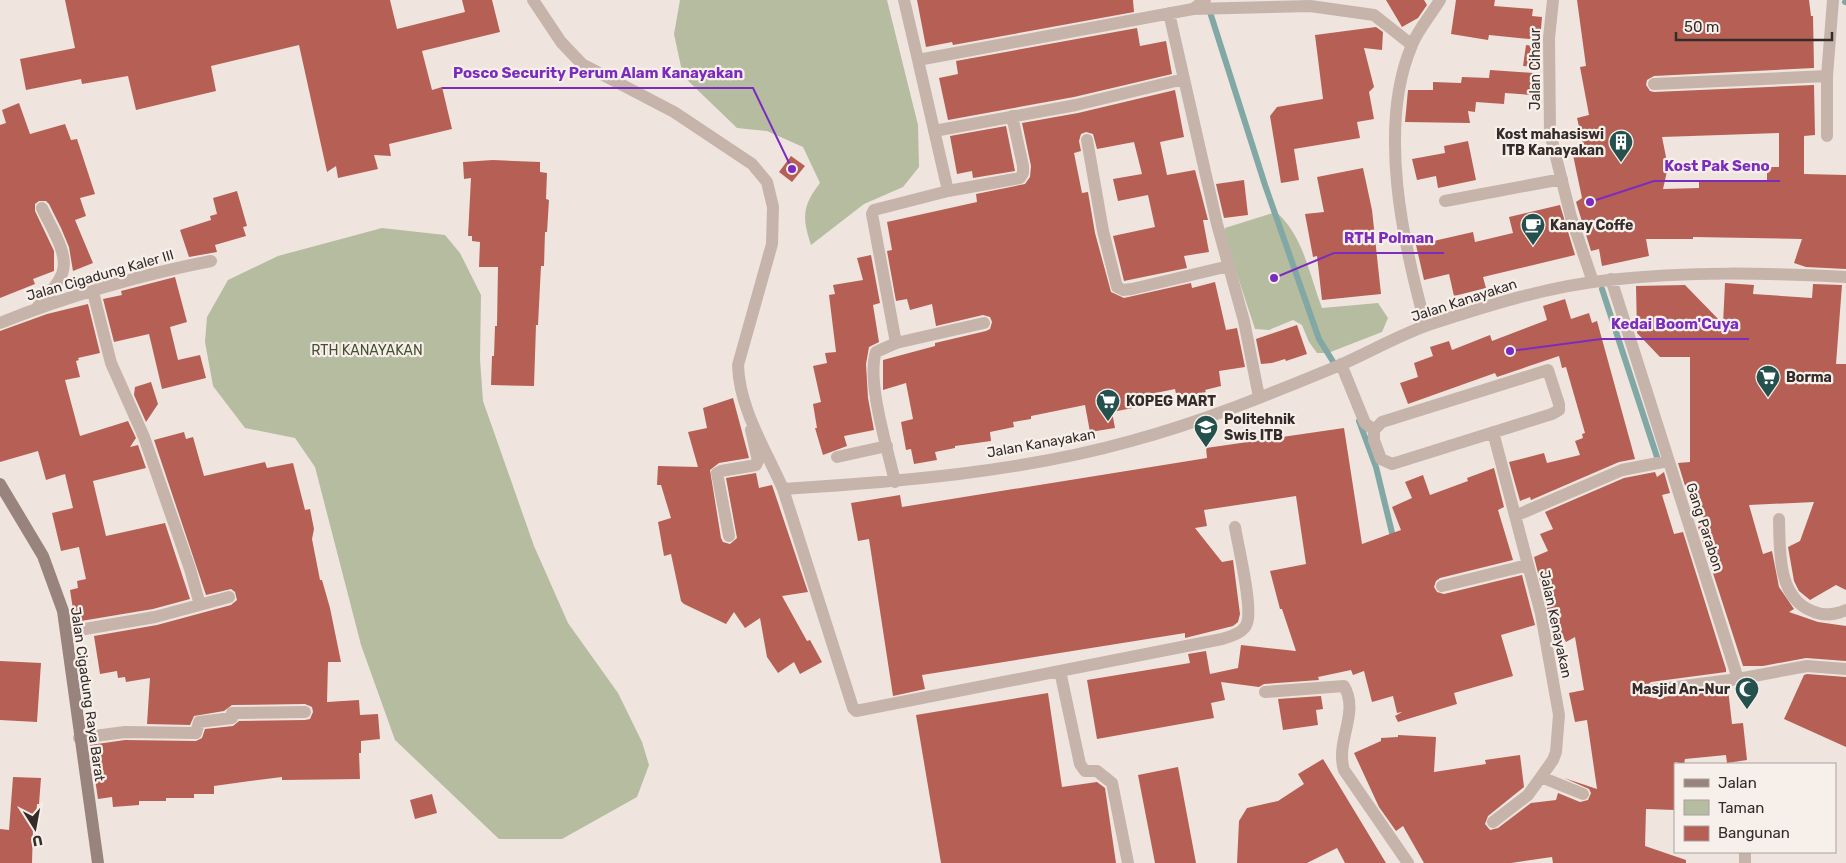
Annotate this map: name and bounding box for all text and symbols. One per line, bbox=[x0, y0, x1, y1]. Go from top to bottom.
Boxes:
scale bar bbox=[1676, 10, 1832, 42]
text: 50 m bbox=[1684, 18, 1719, 36]
street label: Jalan Cihaur bbox=[1527, 27, 1544, 110]
callout: Posco Security Perum Alam Kanayakan bbox=[442, 58, 753, 88]
text: Posco Security Perum Alam Kanayakan bbox=[453, 64, 743, 82]
place label: Kost mahasiswi ITB Kanayakan bbox=[1496, 126, 1604, 159]
building icon: Kost mahasiswi ITB Kanayakan bbox=[1608, 129, 1634, 163]
callout: Kost Pak Seno bbox=[1654, 151, 1780, 181]
text: Kost Pak Seno bbox=[1664, 157, 1770, 175]
cafe icon: Kanay Coffe bbox=[1520, 212, 1546, 246]
place label: Kanay Coffe bbox=[1550, 217, 1633, 234]
callout: RTH Polman bbox=[1334, 223, 1444, 253]
text: RTH Polman bbox=[1344, 229, 1434, 247]
street label: Jalan Cigadung Kaler III bbox=[24, 246, 176, 305]
street label: Jalan Kanayakan bbox=[1409, 275, 1519, 326]
callout: Kedai Boom'Cuya bbox=[1601, 309, 1749, 339]
text: Kedai Boom'Cuya bbox=[1611, 315, 1739, 333]
park label: RTH KANAYAKAN bbox=[311, 342, 423, 359]
supermarket icon: Borma bbox=[1755, 364, 1781, 398]
place label: Borma bbox=[1786, 369, 1832, 386]
supermarket icon: KOPEG MART bbox=[1095, 388, 1121, 422]
place label: KOPEG MART bbox=[1126, 393, 1216, 410]
place label: Politehnik Swis ITB bbox=[1224, 411, 1296, 444]
school or university icon: Politehnik Swis ITB bbox=[1193, 414, 1219, 448]
street label: Jalan Kanayakan bbox=[985, 426, 1097, 461]
street label: Gang Parabon bbox=[1682, 481, 1727, 573]
street label: Jalan Kenayakan bbox=[1536, 569, 1575, 680]
street label: Jalan Cigadung Raya Barat bbox=[67, 606, 108, 783]
mosque icon: Masjid An-Nur bbox=[1734, 676, 1760, 710]
place label: Masjid An-Nur bbox=[1632, 681, 1731, 698]
legend bbox=[1674, 763, 1836, 853]
text: Jalan bbox=[1718, 774, 1757, 792]
text: Taman bbox=[1718, 799, 1764, 817]
north arrow bbox=[10, 803, 60, 853]
text: Bangunan bbox=[1718, 824, 1790, 842]
text: U bbox=[31, 831, 44, 850]

